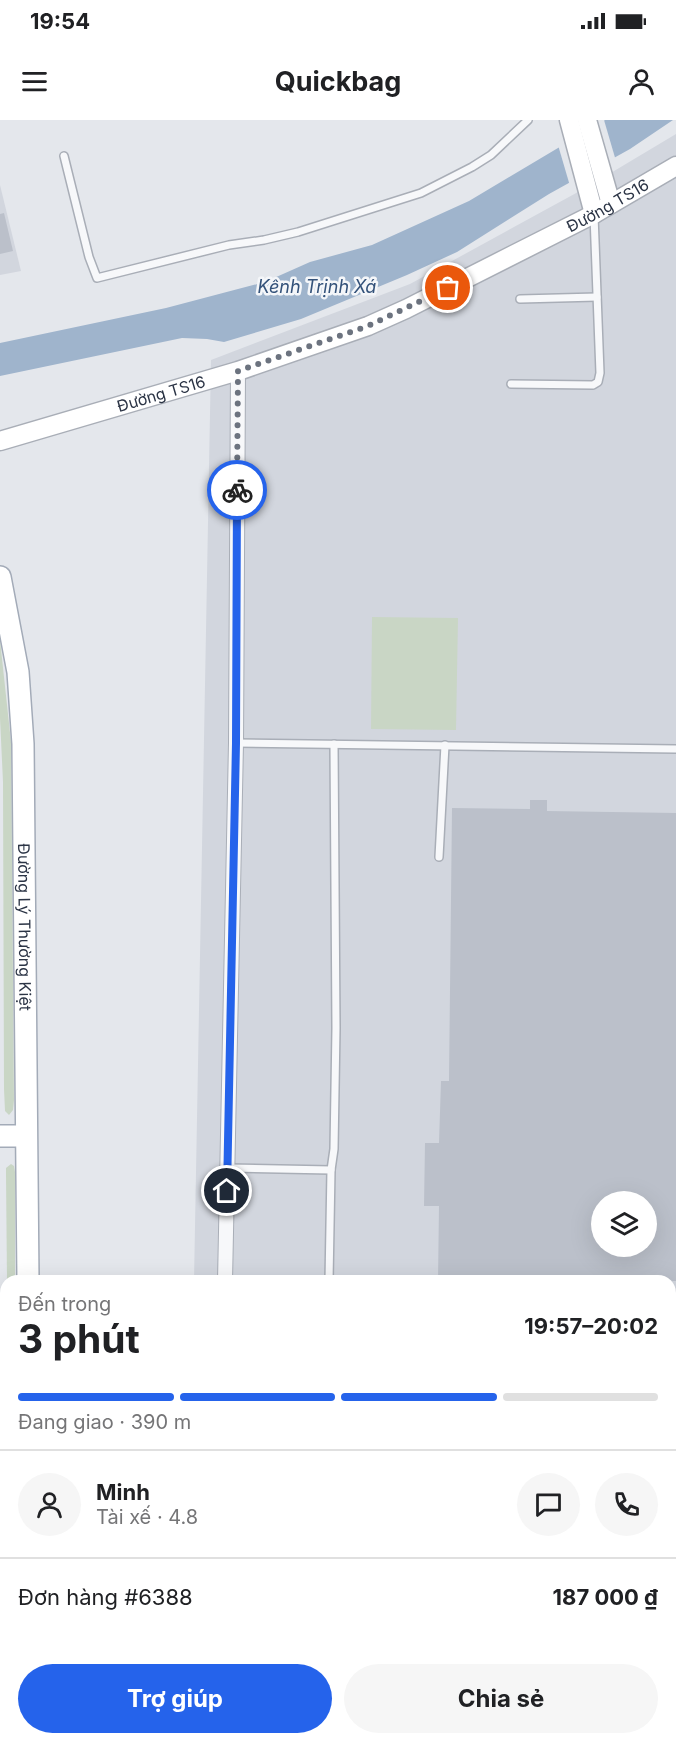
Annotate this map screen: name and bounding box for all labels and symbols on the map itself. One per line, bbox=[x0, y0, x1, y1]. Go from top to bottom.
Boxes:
street label: Đường TS16 bbox=[563, 174, 652, 236]
pin bbox=[422, 262, 473, 313]
water label: Kênh Trịnh Xá bbox=[258, 276, 376, 297]
street label: Đường TS16 bbox=[115, 371, 208, 416]
courier bbox=[207, 460, 267, 520]
street label: Đường Lý Thường Kiệt bbox=[14, 843, 35, 1011]
pin bbox=[201, 1165, 252, 1216]

